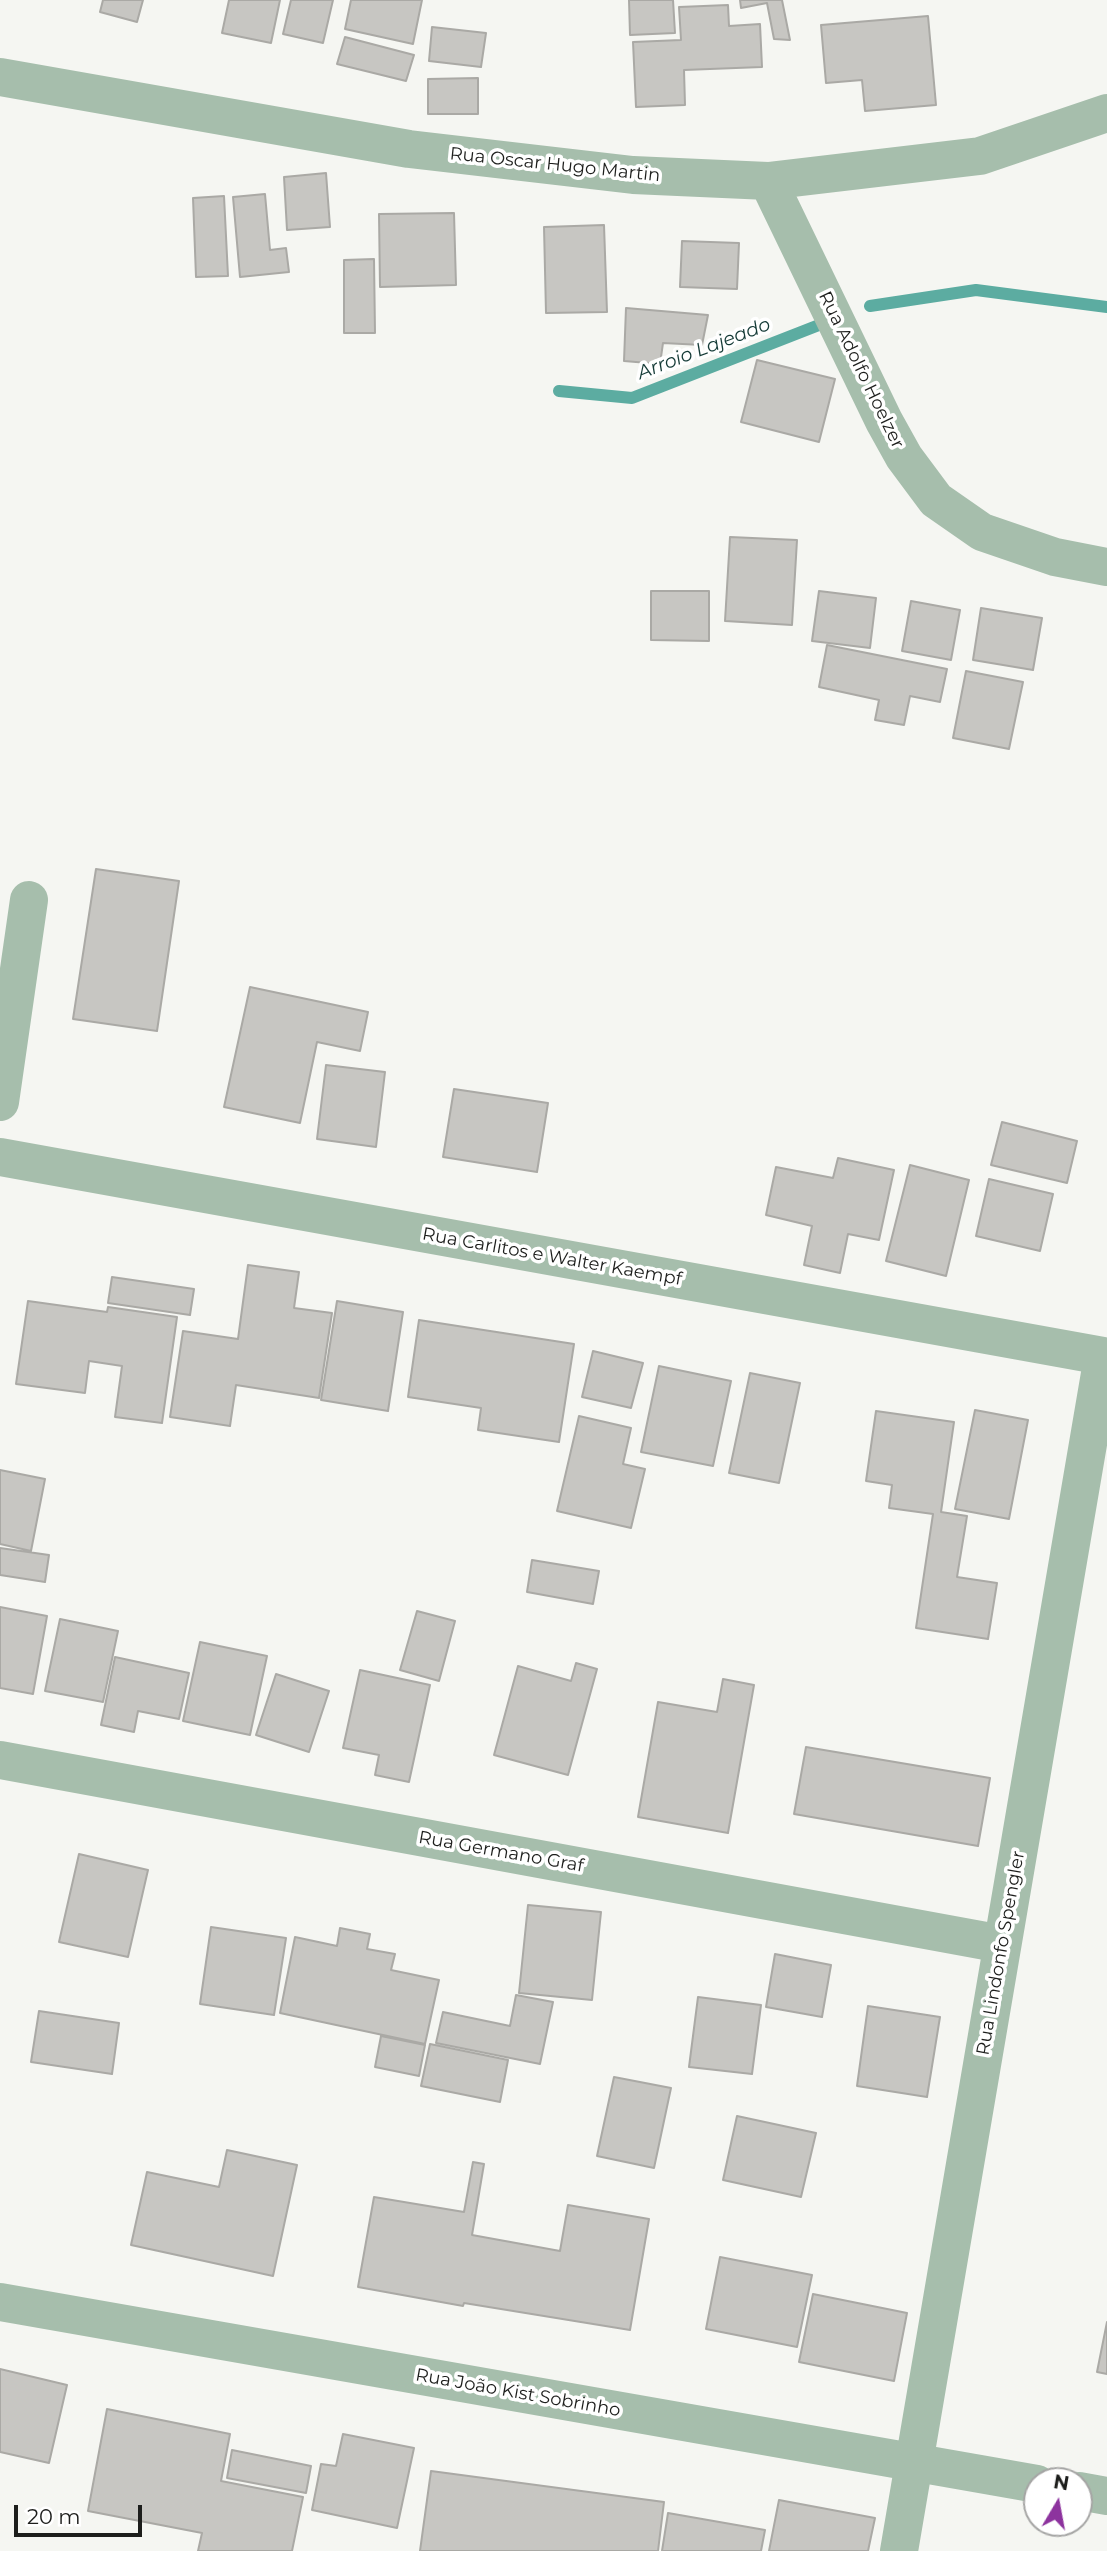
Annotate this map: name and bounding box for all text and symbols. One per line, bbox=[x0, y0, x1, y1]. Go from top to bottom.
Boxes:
street label: Rua Oscar Hugo Martin bbox=[449, 143, 661, 187]
street label: Rua Adolfo Hoelzer bbox=[814, 288, 908, 452]
water label: Arroio Lajeado bbox=[634, 313, 774, 385]
street label: Rua Carlitos e Walter Kaempf bbox=[421, 1224, 683, 1290]
street label: Rua Germano Graf bbox=[417, 1827, 585, 1877]
street label: Rua Lindonfo Spengler bbox=[972, 1849, 1030, 2057]
street label: Rua João Kist Sobrinho bbox=[414, 2364, 622, 2422]
north arrow bbox=[1023, 2467, 1093, 2537]
text: N bbox=[1052, 2470, 1071, 2495]
scale bar bbox=[18, 2492, 145, 2536]
text: 20 m bbox=[27, 2504, 81, 2529]

